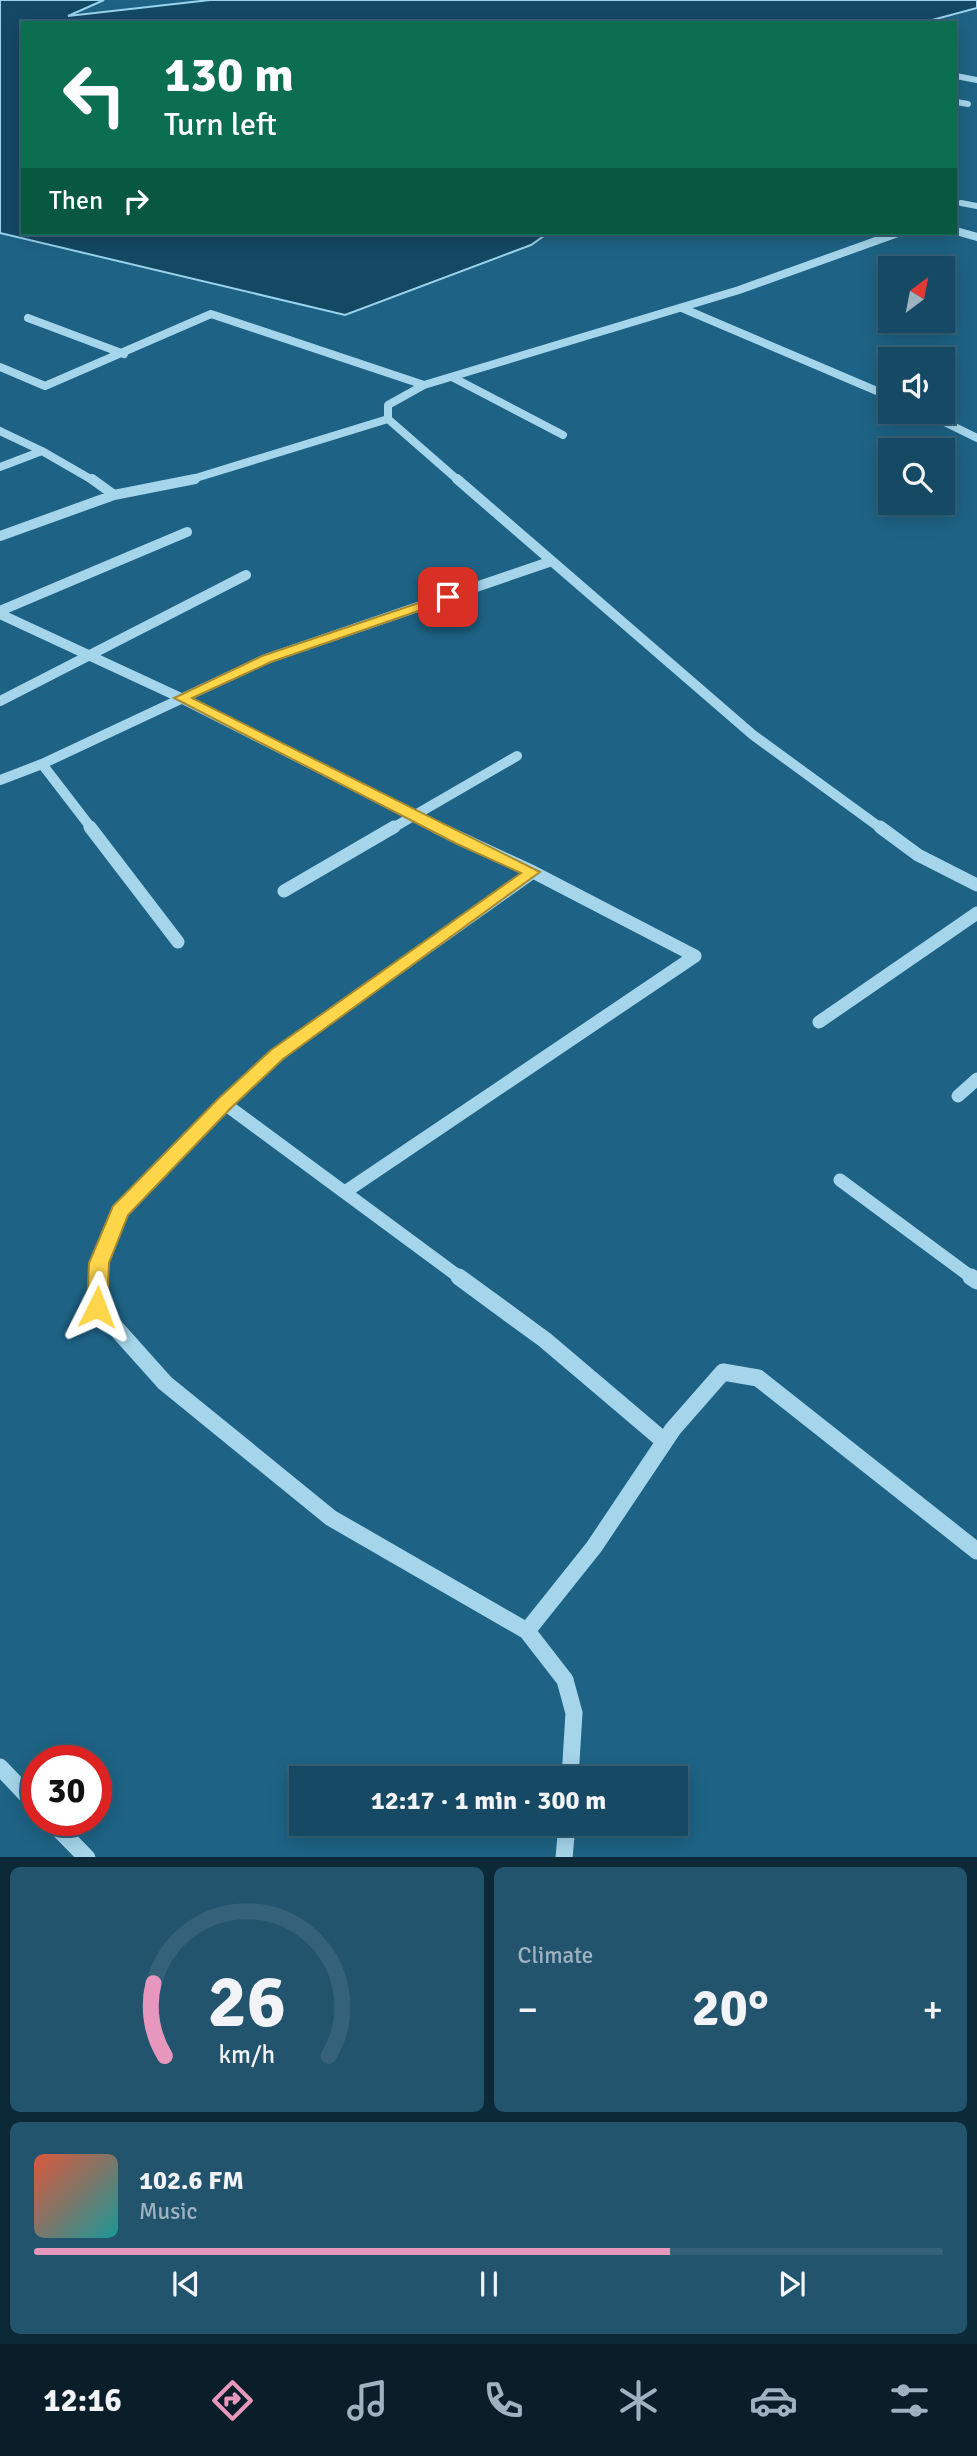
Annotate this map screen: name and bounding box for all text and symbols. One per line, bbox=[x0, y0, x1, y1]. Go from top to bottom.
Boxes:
text: 130 m bbox=[164, 45, 294, 105]
icon: left bbox=[49, 49, 140, 140]
text: Turn left bbox=[164, 105, 277, 144]
icon: right bbox=[117, 182, 155, 220]
text: Then bbox=[49, 185, 103, 217]
north arrow bbox=[878, 256, 956, 332]
map controls bbox=[878, 256, 955, 515]
button: sound bbox=[878, 347, 955, 424]
button: search bbox=[878, 438, 955, 515]
pin bbox=[418, 567, 478, 627]
icon: arrive bbox=[429, 578, 467, 616]
position arrow bbox=[60, 1270, 134, 1344]
speed limit sign: 30 bbox=[21, 1745, 112, 1836]
text: 12:17 · 1 min · 300 m bbox=[371, 1785, 606, 1817]
text: Climate bbox=[518, 1941, 593, 1970]
text: 26 bbox=[207, 1958, 286, 2047]
text: 20° bbox=[692, 1976, 769, 2040]
text: − bbox=[518, 1986, 538, 2033]
text: + bbox=[922, 1986, 943, 2033]
text: km/h bbox=[218, 2038, 275, 2069]
text: 102.6 FM bbox=[139, 2165, 244, 2197]
text: Music bbox=[139, 2197, 197, 2226]
icon: previous bbox=[167, 2265, 205, 2303]
icon: pause bbox=[470, 2265, 508, 2303]
icon: next bbox=[773, 2265, 811, 2303]
icon: directions bbox=[208, 2376, 257, 2425]
icon: music bbox=[343, 2376, 392, 2425]
icon: phone bbox=[479, 2376, 528, 2425]
icon: climate bbox=[614, 2376, 663, 2425]
icon: car bbox=[749, 2376, 798, 2425]
icon: filters bbox=[885, 2376, 934, 2425]
text: 12:16 bbox=[43, 2381, 122, 2420]

